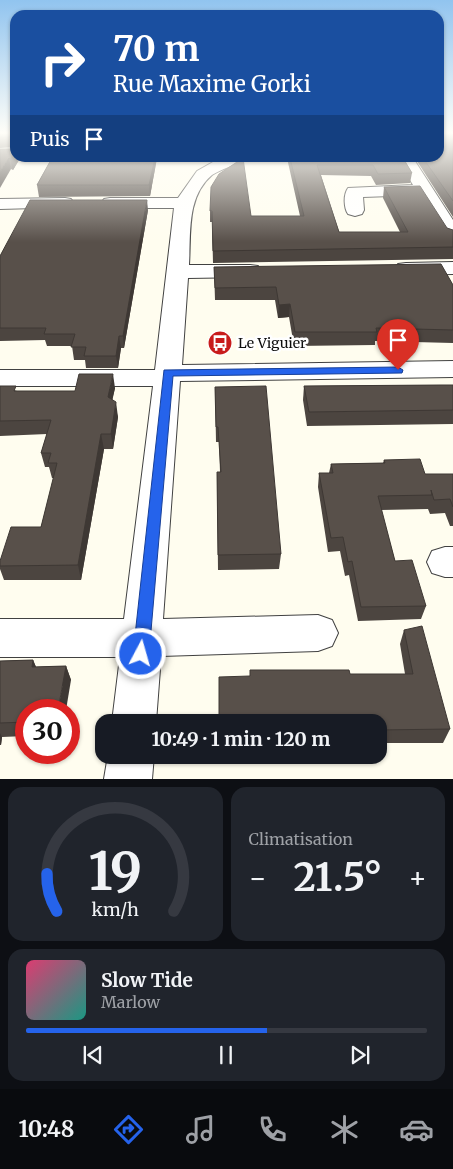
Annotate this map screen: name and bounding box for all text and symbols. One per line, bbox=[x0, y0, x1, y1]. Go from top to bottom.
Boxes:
text: 70 m bbox=[113, 27, 200, 71]
icon: right bbox=[30, 30, 95, 95]
text: Rue Maxime Gorki bbox=[113, 70, 311, 98]
icon: arrive bbox=[80, 125, 108, 153]
text: Puis bbox=[30, 127, 70, 151]
pin bbox=[377, 319, 419, 370]
icon: arrive bbox=[384, 326, 412, 354]
bus stop icon: Le Viguier bbox=[207, 330, 233, 356]
place label: Le Viguier bbox=[238, 334, 306, 352]
position arrow bbox=[114, 627, 166, 679]
speed limit sign: 30 bbox=[15, 699, 80, 764]
text: 10:49 · 1 min · 120 m bbox=[152, 727, 330, 751]
text: Climatisation bbox=[249, 829, 353, 849]
text: 19 bbox=[88, 839, 142, 904]
text: 21.5° bbox=[293, 854, 382, 901]
text: − bbox=[249, 860, 267, 896]
text: + bbox=[408, 860, 427, 896]
text: km/h bbox=[92, 898, 139, 921]
text: Slow Tide bbox=[101, 968, 193, 992]
text: Marlow bbox=[101, 992, 160, 1012]
icon: previous bbox=[79, 1041, 107, 1069]
icon: pause bbox=[212, 1041, 240, 1069]
icon: next bbox=[346, 1041, 374, 1069]
icon: directions bbox=[111, 1112, 146, 1147]
icon: music bbox=[183, 1112, 218, 1147]
icon: phone bbox=[255, 1112, 290, 1147]
icon: climate bbox=[327, 1112, 362, 1147]
icon: car bbox=[399, 1112, 434, 1147]
text: 10:48 bbox=[19, 1115, 74, 1143]

